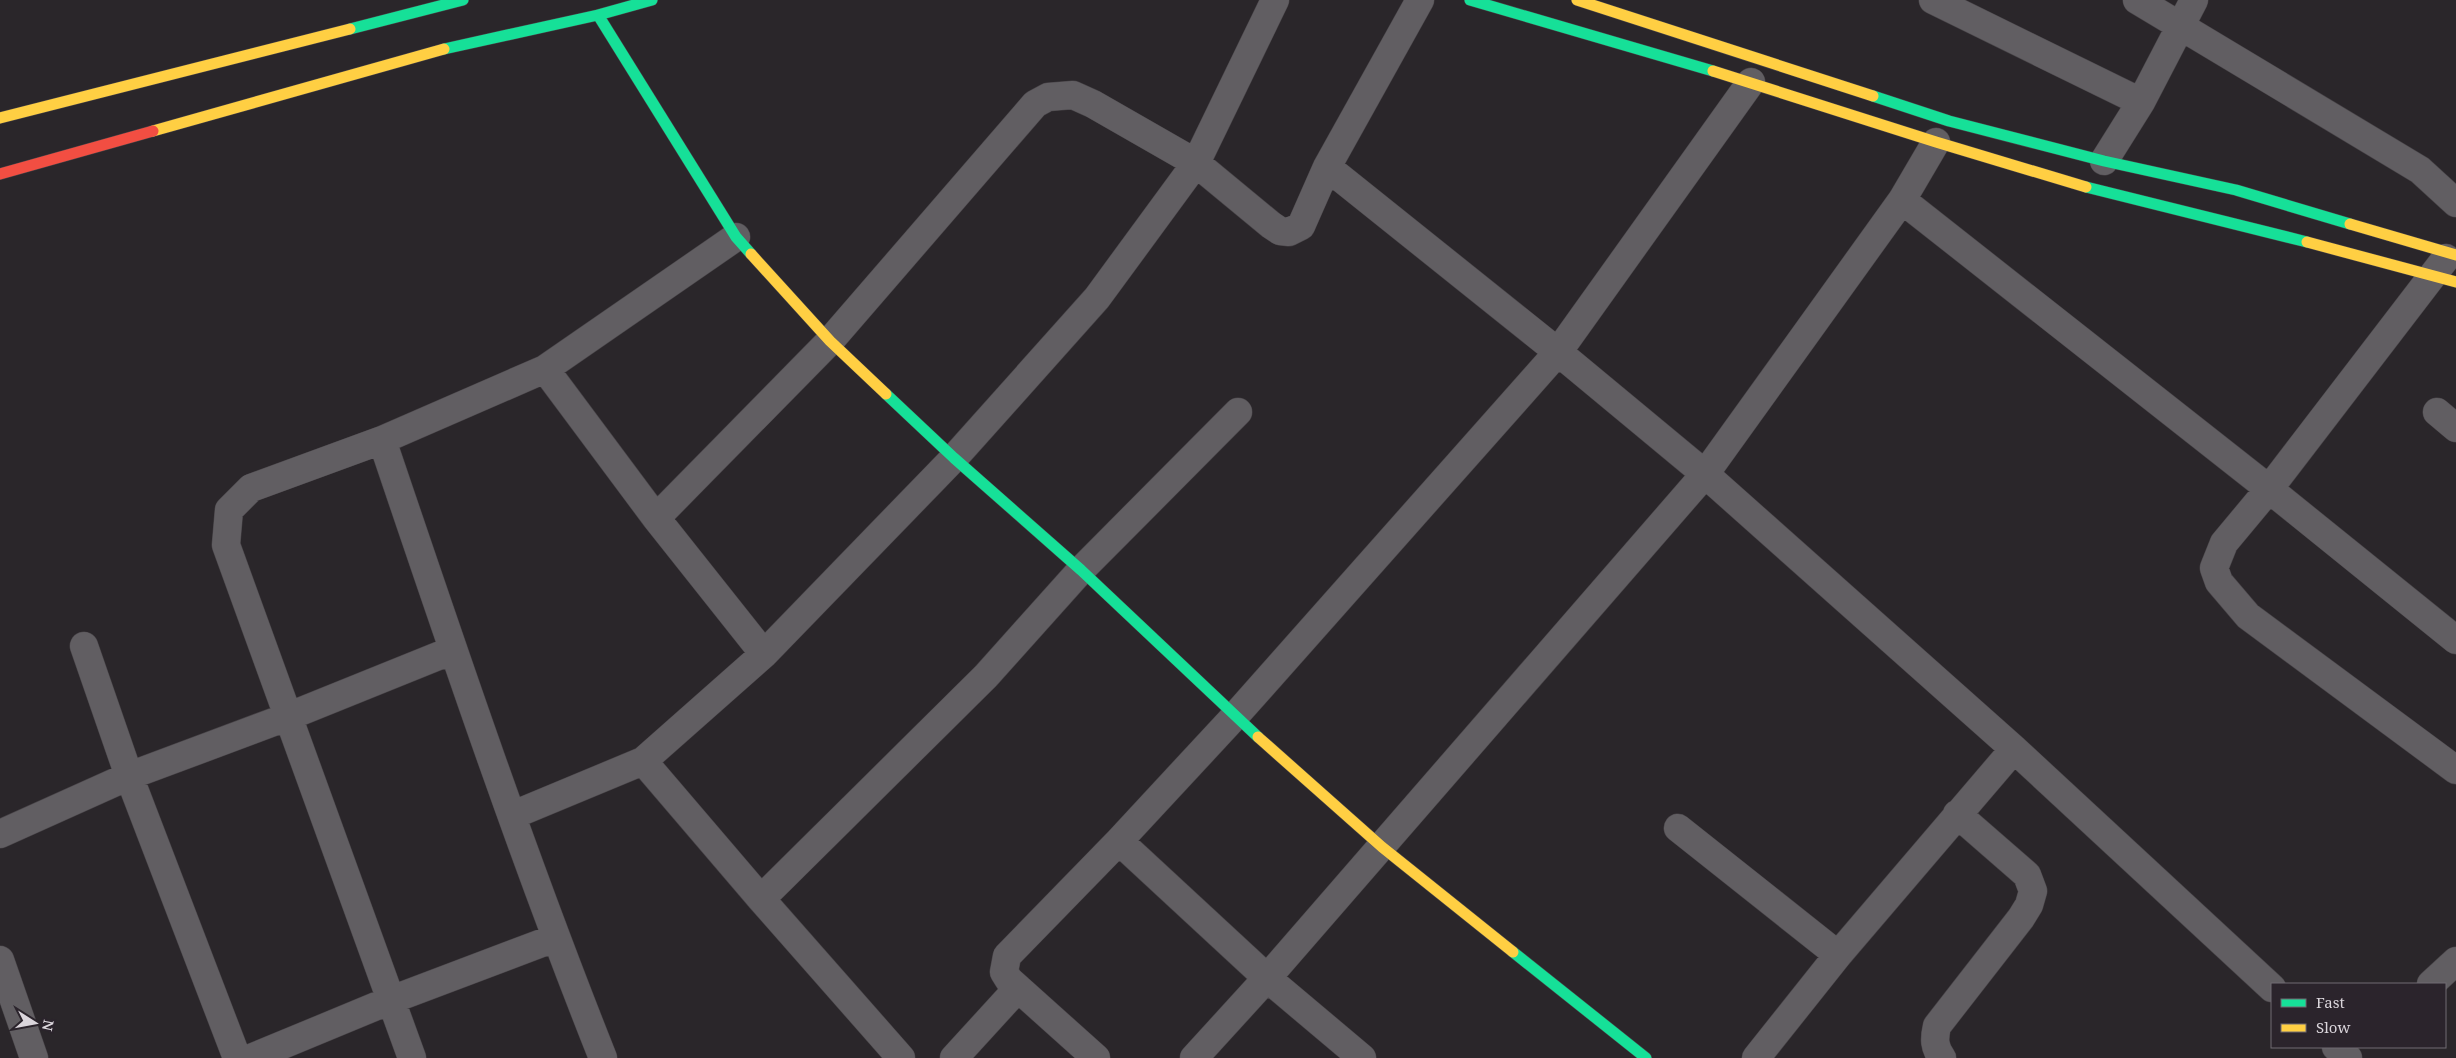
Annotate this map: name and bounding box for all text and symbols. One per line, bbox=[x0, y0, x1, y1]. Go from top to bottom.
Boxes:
legend bbox=[2271, 983, 2446, 1048]
text: Fast bbox=[2316, 992, 2345, 1012]
north arrow bbox=[10, 998, 60, 1048]
text: Slow bbox=[2316, 1017, 2350, 1037]
text: N bbox=[38, 1018, 59, 1033]

